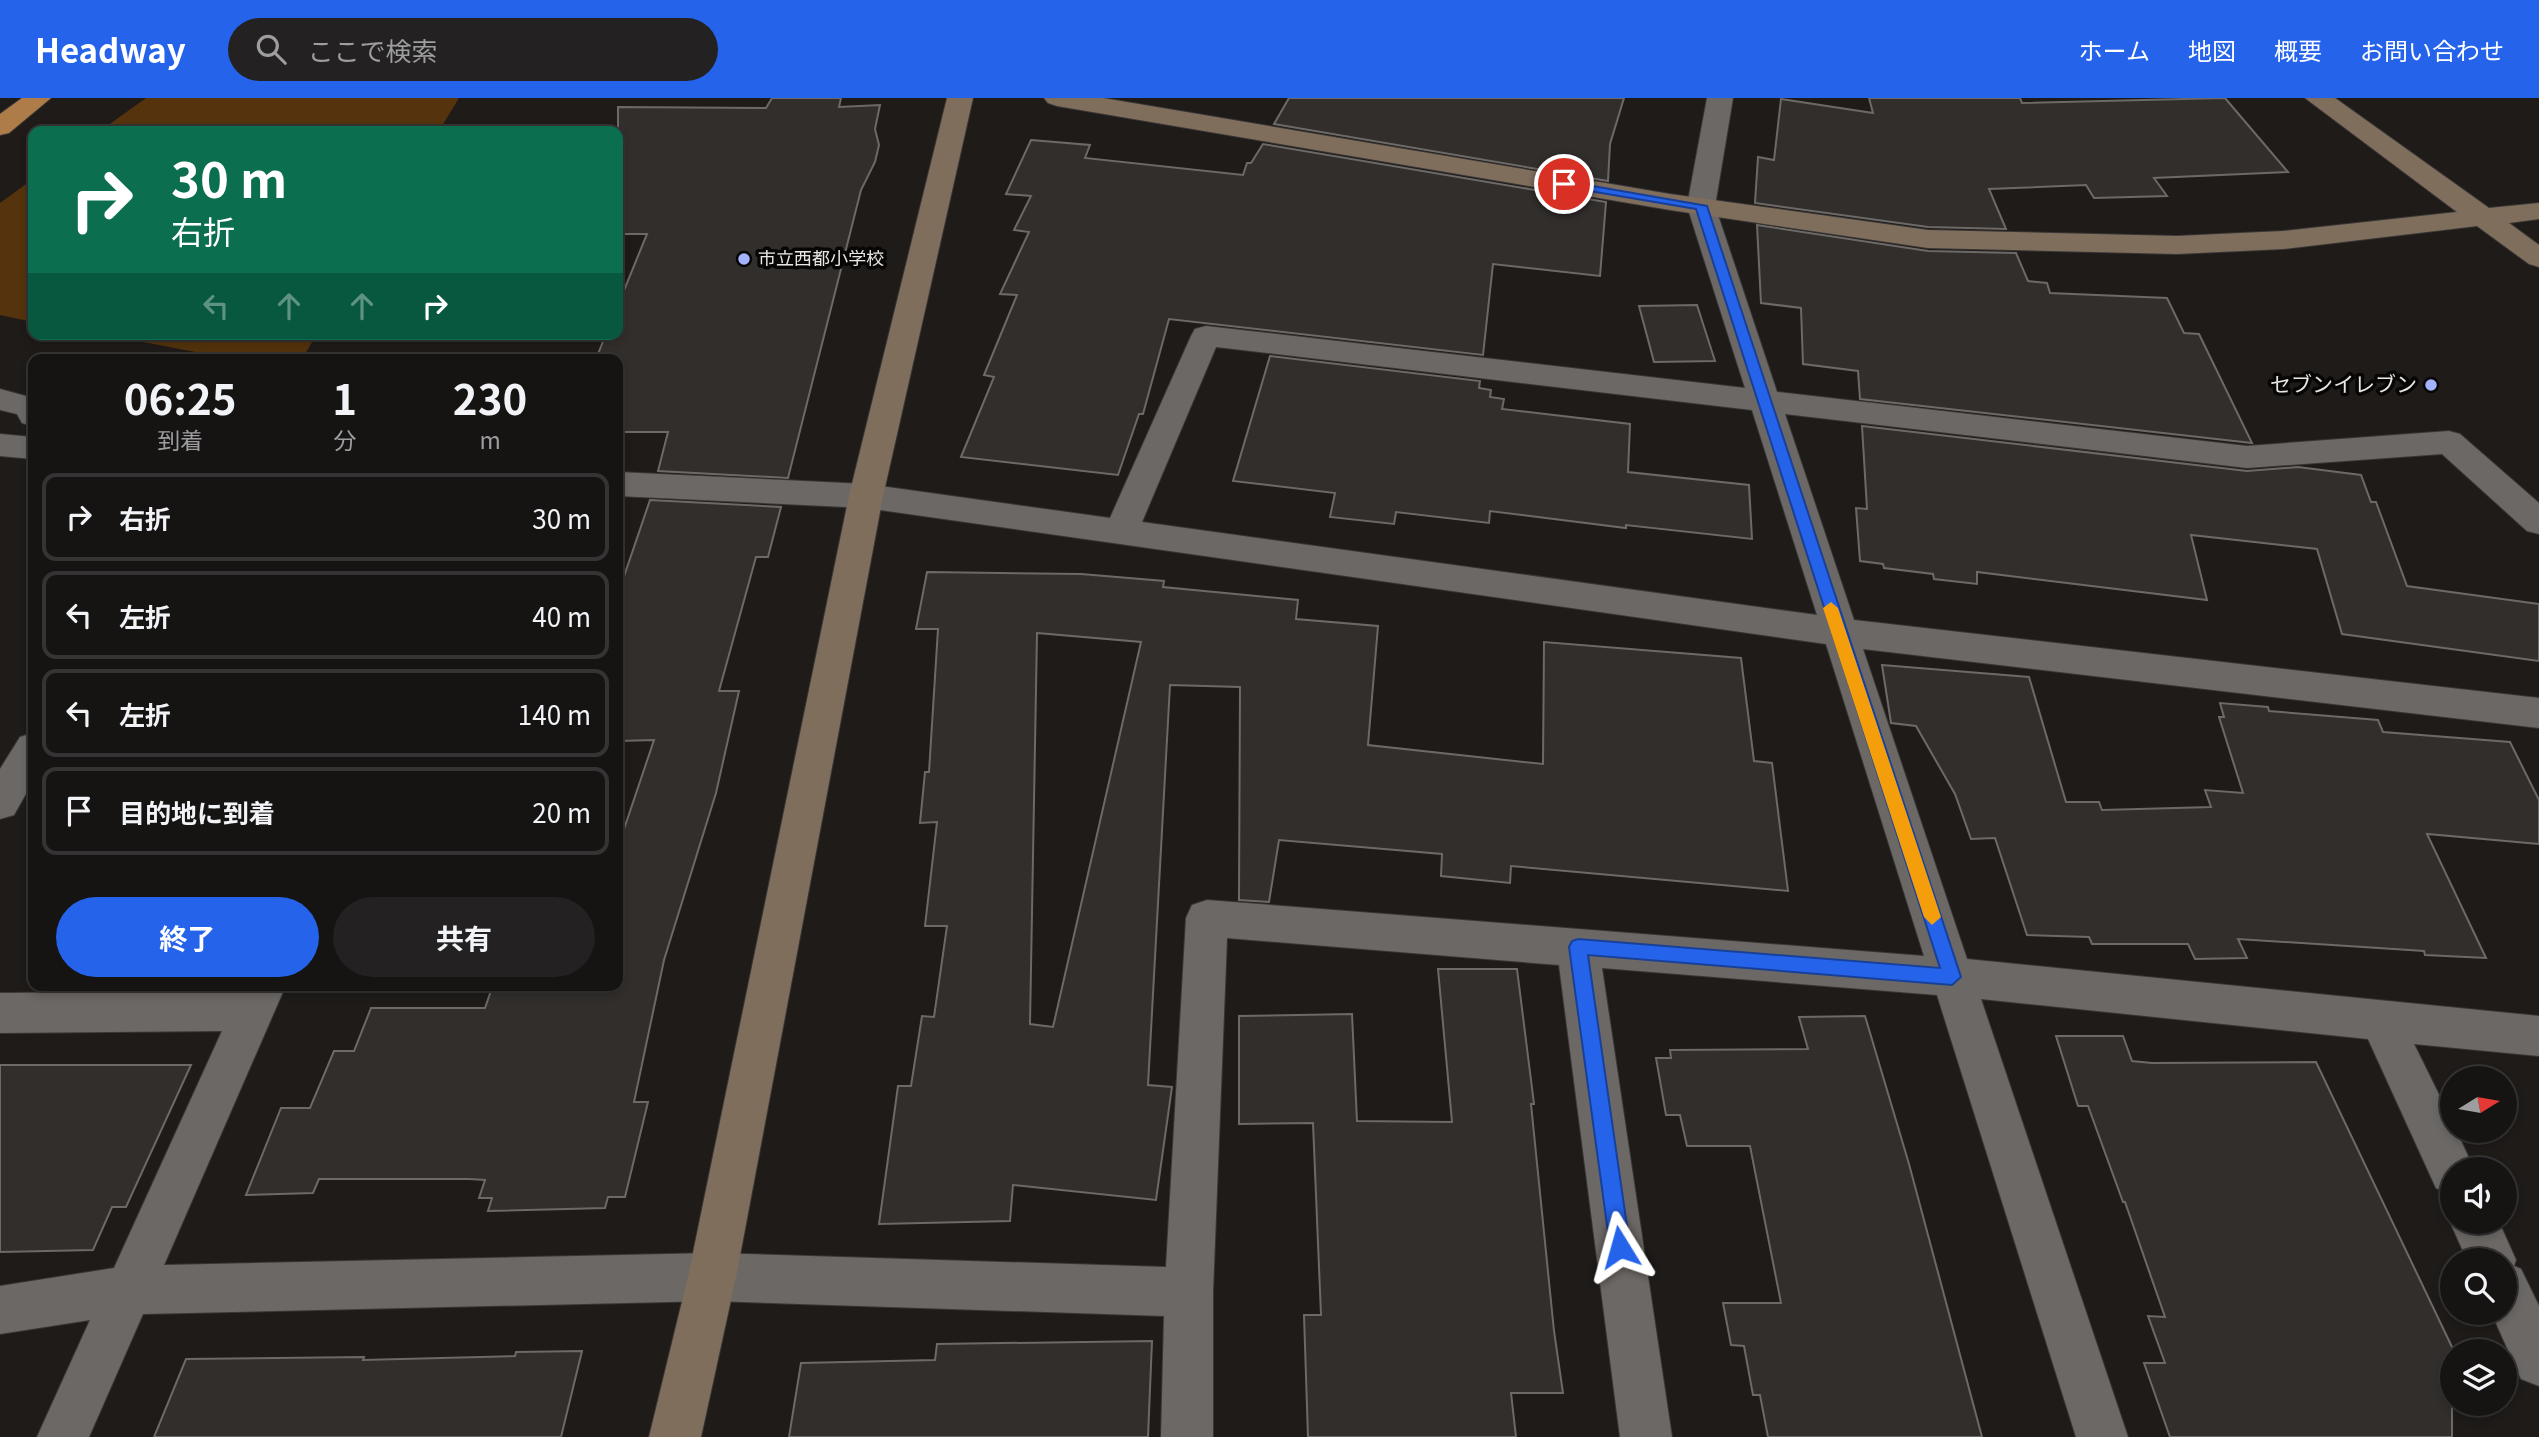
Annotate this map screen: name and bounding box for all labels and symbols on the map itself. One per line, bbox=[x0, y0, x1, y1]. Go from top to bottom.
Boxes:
pin bbox=[1534, 154, 1594, 214]
place label: 市立西都小学校 bbox=[758, 244, 884, 270]
marker: 市立西都小学校 bbox=[736, 251, 752, 267]
place label: セブンイレブン bbox=[2270, 368, 2417, 398]
marker: セブンイレブン bbox=[2423, 377, 2439, 393]
north arrow bbox=[2440, 1066, 2516, 1143]
position arrow bbox=[1583, 1210, 1657, 1284]

